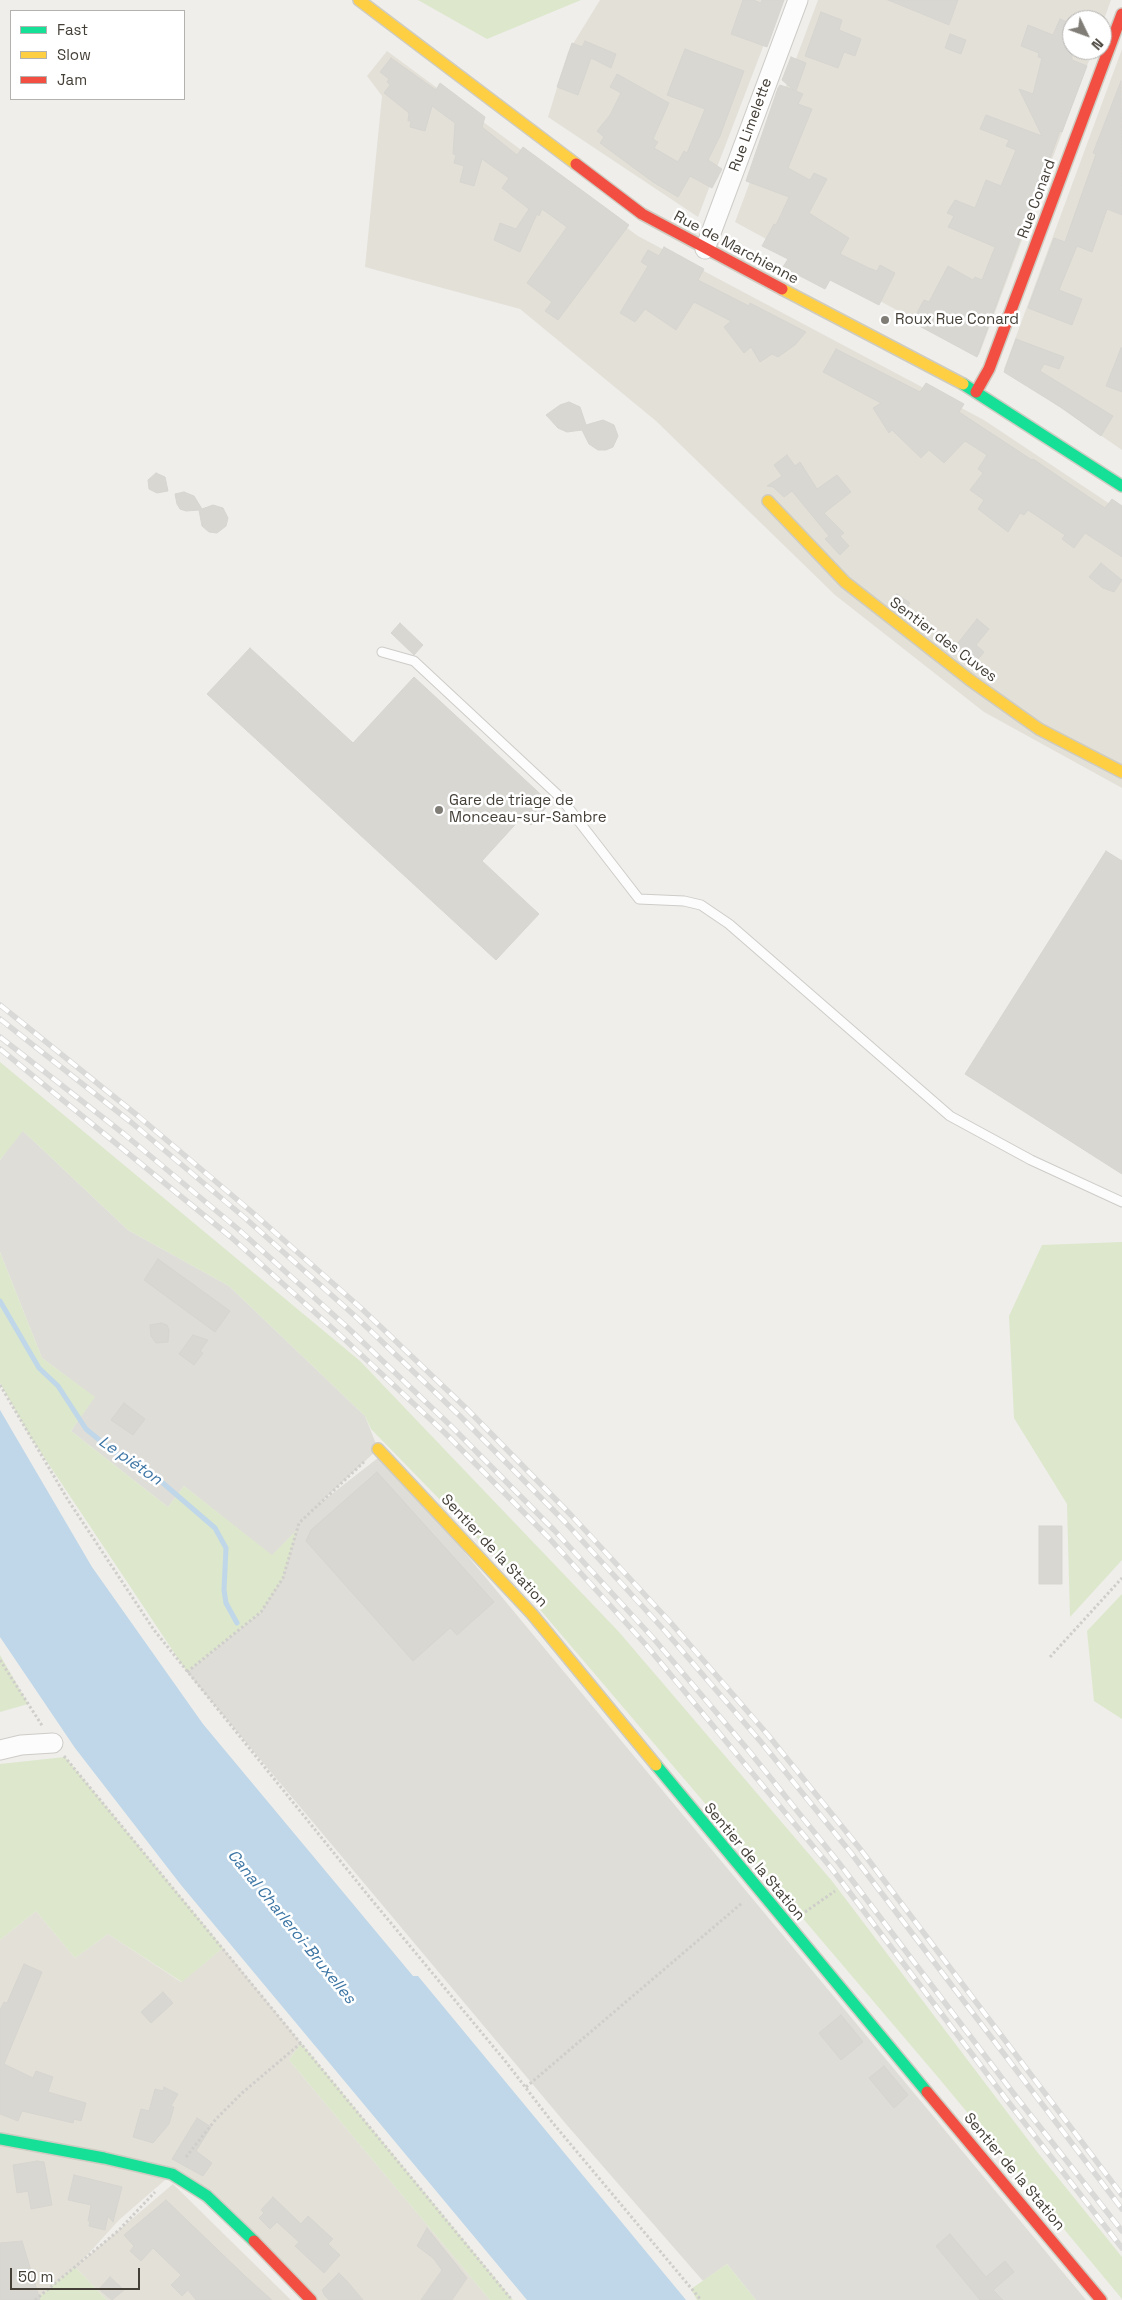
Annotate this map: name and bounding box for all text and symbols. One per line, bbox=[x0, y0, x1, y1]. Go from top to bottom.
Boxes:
legend bbox=[10, 10, 185, 100]
north arrow bbox=[1062, 10, 1112, 60]
text: Fast bbox=[57, 20, 88, 39]
text: N bbox=[1088, 35, 1107, 54]
text: Slow bbox=[57, 45, 91, 64]
text: Jam bbox=[57, 70, 87, 89]
street label: Rue Limelette bbox=[726, 76, 776, 174]
street label: Rue Conard bbox=[1014, 157, 1060, 241]
street label: Rue de Marchienne bbox=[671, 207, 801, 289]
place label: Roux Rue Conard bbox=[895, 311, 1019, 329]
marker: Roux Rue Conard bbox=[879, 314, 891, 326]
street label: Sentier des Cuves bbox=[886, 594, 1000, 686]
place label: Gare de triage de Monceau-sur-Sambre bbox=[449, 792, 607, 827]
marker: Gare de triage de Monceau-sur-Sambre bbox=[433, 804, 445, 816]
water label: Le piéton bbox=[95, 1432, 165, 1490]
street label: Sentier de la Station bbox=[437, 1491, 551, 1611]
street label: Sentier de la Station bbox=[700, 1800, 808, 1924]
water label: Canal Charleroi-Bruxelles bbox=[223, 1846, 359, 2008]
street label: Sentier de la Station bbox=[960, 2110, 1068, 2234]
scale bar bbox=[12, 2258, 142, 2290]
text: 50 m bbox=[18, 2267, 53, 2286]

